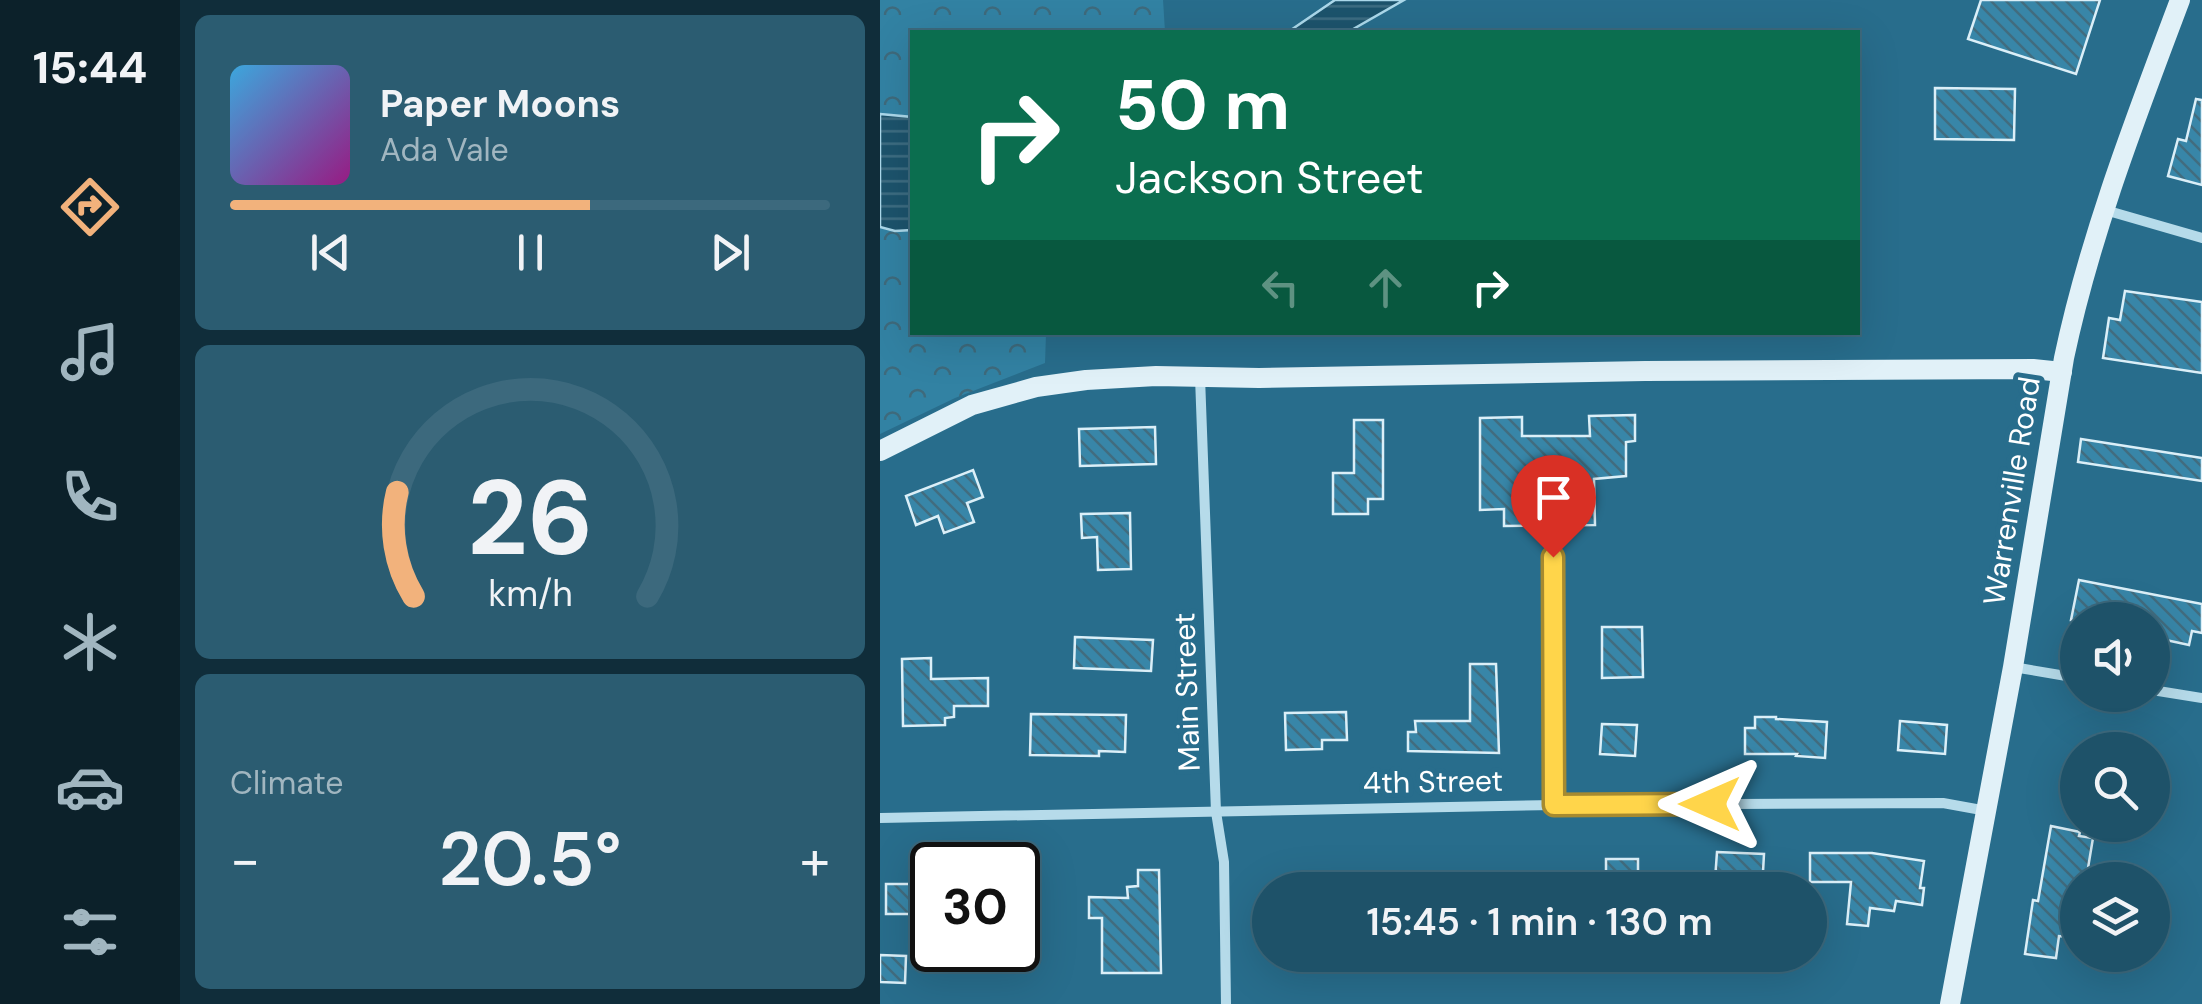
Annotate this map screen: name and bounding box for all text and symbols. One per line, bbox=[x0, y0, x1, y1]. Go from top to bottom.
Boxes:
text: 15:44 bbox=[33, 38, 147, 97]
text: 50 m bbox=[1115, 60, 1290, 151]
icon: right bbox=[950, 70, 1080, 200]
text: Paper Moons bbox=[380, 79, 620, 129]
text: Ada Vale bbox=[380, 129, 509, 171]
text: Jackson Street bbox=[1115, 148, 1424, 207]
icon: directions bbox=[55, 172, 125, 242]
icon: previous bbox=[303, 225, 358, 280]
icon: pause bbox=[503, 225, 558, 280]
icon: next bbox=[703, 225, 758, 280]
icon: left bbox=[1253, 260, 1308, 315]
icon: ahead bbox=[1358, 260, 1413, 315]
icon: right bbox=[1463, 260, 1518, 315]
icon: music bbox=[55, 317, 125, 387]
street label: Warrenville Road bbox=[1974, 374, 2049, 608]
text: 26 bbox=[467, 451, 593, 586]
pin bbox=[1511, 455, 1596, 558]
icon: phone bbox=[55, 462, 125, 532]
icon: arrive bbox=[1526, 470, 1581, 525]
text: km/h bbox=[488, 571, 572, 617]
map controls bbox=[2060, 602, 2170, 972]
button: sound bbox=[2060, 602, 2170, 712]
icon: climate bbox=[55, 607, 125, 677]
street label: Main Street bbox=[1164, 612, 1209, 772]
button: search bbox=[2060, 732, 2170, 842]
icon: car bbox=[55, 752, 125, 822]
position arrow bbox=[1658, 752, 1762, 856]
street label: 4th Street bbox=[1363, 761, 1503, 802]
text: Climate bbox=[230, 762, 344, 804]
text: 20.5° bbox=[438, 811, 622, 908]
text: − bbox=[230, 824, 260, 896]
text: + bbox=[800, 824, 830, 896]
speed limit sign: 30 bbox=[910, 842, 1040, 972]
button: layers bbox=[2060, 862, 2170, 972]
icon: filters bbox=[55, 897, 125, 967]
text: 15:45 · 1 min · 130 m bbox=[1366, 897, 1713, 947]

